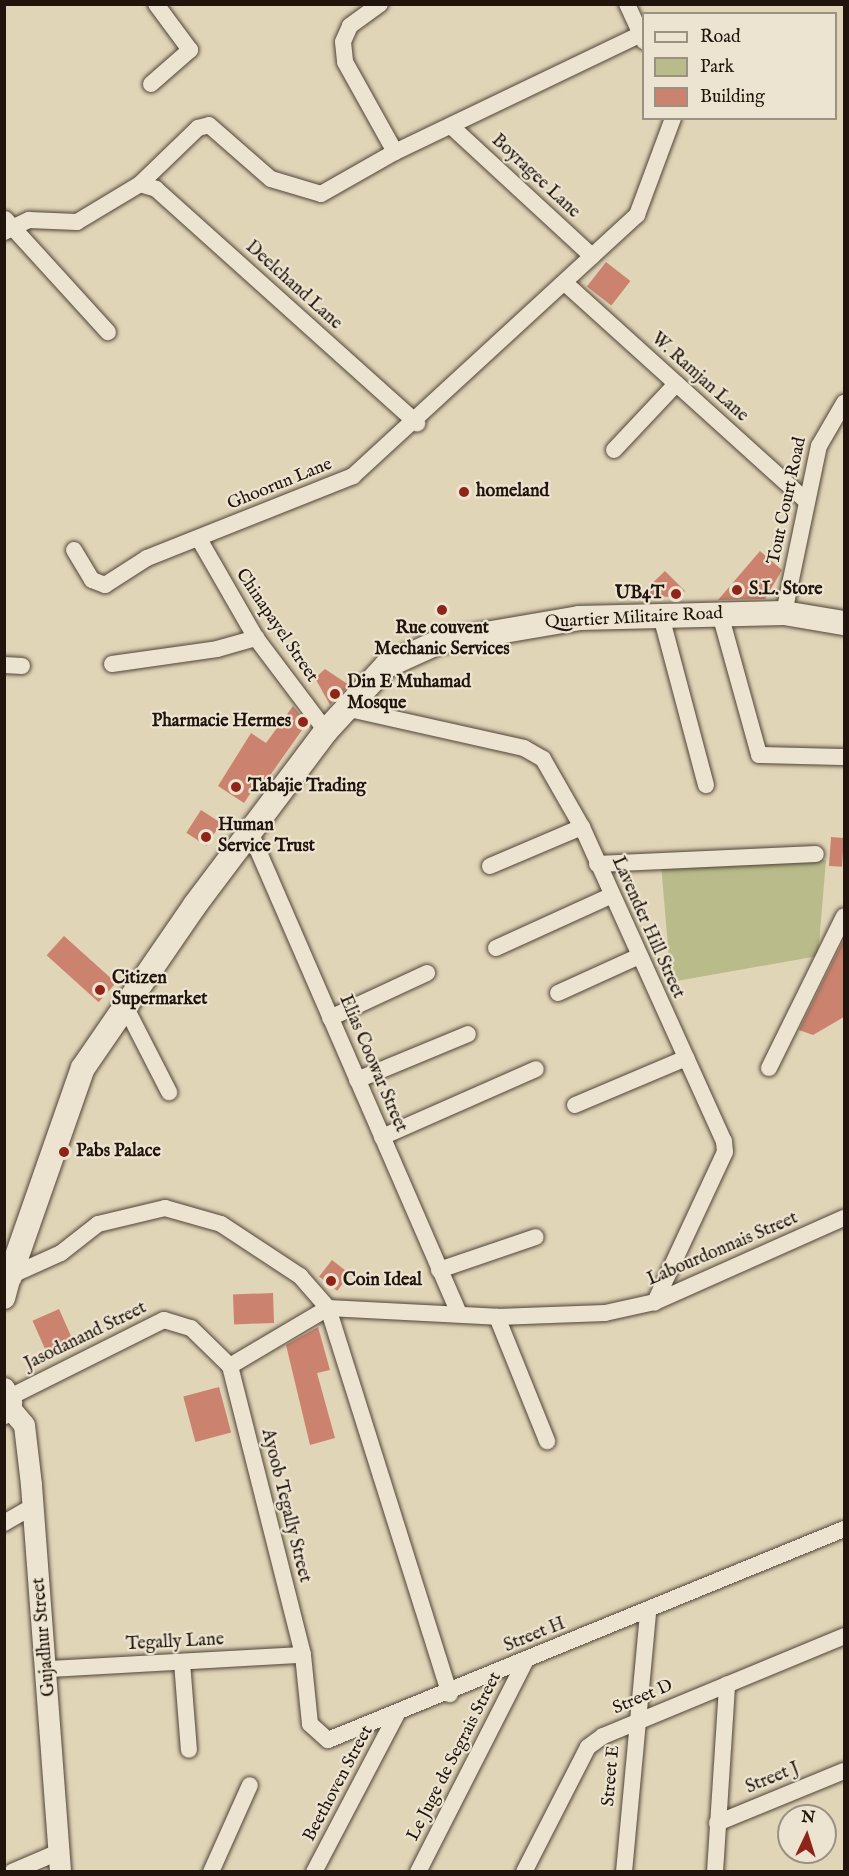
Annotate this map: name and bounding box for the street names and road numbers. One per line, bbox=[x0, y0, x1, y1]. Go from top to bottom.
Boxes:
street label: Boyragee Lane bbox=[486, 130, 584, 224]
street label: Deelchand Lane bbox=[240, 237, 346, 335]
street label: W. Ramjan Lane bbox=[646, 329, 752, 427]
street label: Tout Court Road bbox=[764, 435, 812, 567]
street label: Ghoorun Lane bbox=[224, 454, 336, 516]
street label: Chinapayel Street bbox=[230, 565, 322, 687]
street label: Quartier Militaire Road bbox=[545, 604, 723, 634]
street label: Lavender Hill Street bbox=[606, 854, 688, 1002]
street label: Elias Coowar Street bbox=[333, 992, 411, 1136]
street label: Labourdonnais Street bbox=[644, 1208, 802, 1292]
street label: Jasodanand Street bbox=[21, 1298, 151, 1376]
street label: Ayoob Tegally Street bbox=[255, 1427, 315, 1585]
street label: Gujadhur Street bbox=[29, 1577, 61, 1697]
street label: Street H bbox=[501, 1614, 569, 1658]
street label: Tegally Lane bbox=[125, 1630, 225, 1656]
street label: Le Juge de Segrais Street bbox=[403, 1669, 507, 1845]
street label: Street D bbox=[610, 1676, 676, 1720]
street label: Beethoven Street bbox=[299, 1722, 379, 1846]
street label: Street E bbox=[599, 1745, 625, 1807]
street label: Street J bbox=[743, 1758, 803, 1800]

